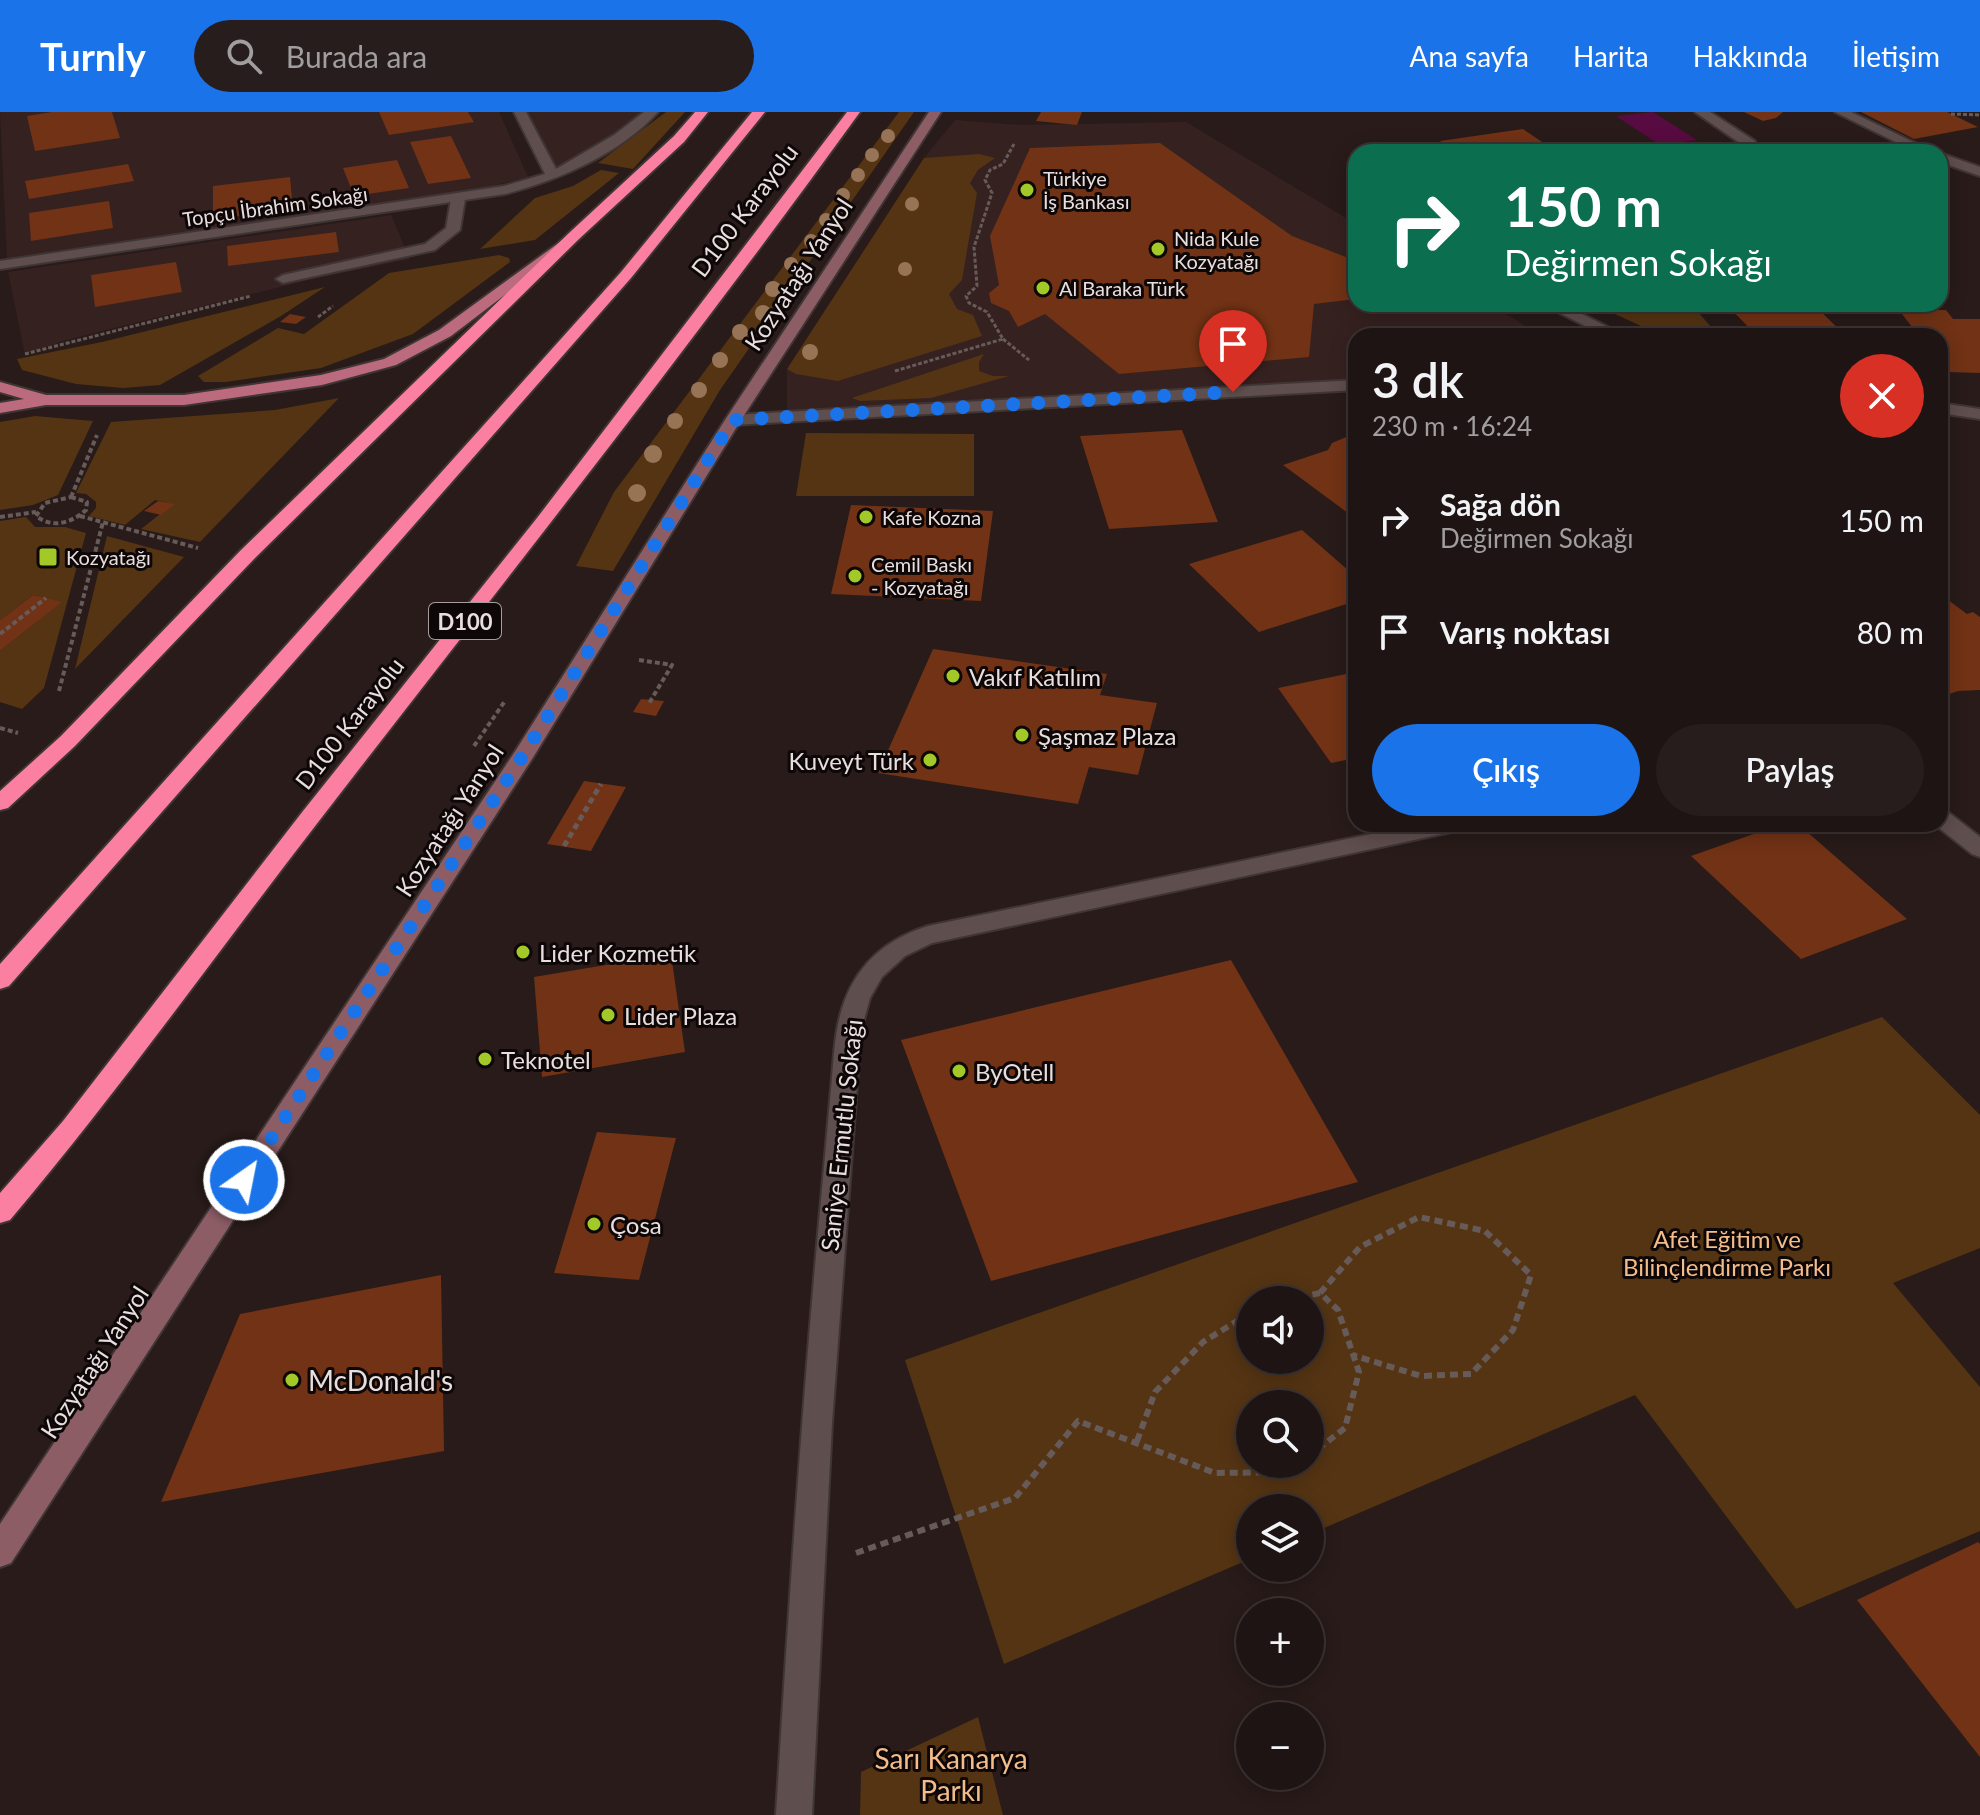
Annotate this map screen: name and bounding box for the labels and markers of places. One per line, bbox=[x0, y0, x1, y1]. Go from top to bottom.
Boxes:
place label: Türkiye İş Bankası bbox=[1043, 166, 1130, 213]
marker: Türkiye İş Bankası bbox=[1018, 181, 1036, 199]
place label: Nida Kule Kozyatağı bbox=[1174, 226, 1259, 273]
marker: Nida Kule Kozyatağı bbox=[1149, 240, 1167, 258]
place label: Al Baraka Türk bbox=[1059, 276, 1186, 300]
marker: Al Baraka Türk bbox=[1034, 279, 1052, 297]
pin bbox=[1199, 310, 1267, 392]
place label: Kafe Kozna bbox=[882, 505, 981, 529]
marker: Kafe Kozna bbox=[857, 508, 875, 526]
place label: Kozyatağı bbox=[66, 545, 151, 569]
marker: Kozyatağı bbox=[37, 546, 59, 568]
place label: Cemil Baskı - Kozyatağı bbox=[871, 552, 972, 599]
marker: Cemil Baskı - Kozyatağı bbox=[846, 567, 864, 585]
place label: Vakıf Katılım bbox=[969, 662, 1101, 691]
marker: Vakıf Katılım bbox=[944, 667, 962, 685]
place label: Şaşmaz Plaza bbox=[1038, 721, 1177, 750]
marker: Şaşmaz Plaza bbox=[1013, 726, 1031, 744]
place label: Kuveyt Türk bbox=[789, 746, 915, 775]
marker: Kuveyt Türk bbox=[921, 751, 939, 769]
place label: Lider Kozmetik bbox=[539, 938, 697, 967]
marker: Lider Kozmetik bbox=[514, 943, 532, 961]
place label: Lider Plaza bbox=[624, 1001, 737, 1030]
marker: Lider Plaza bbox=[599, 1006, 617, 1024]
place label: Teknotel bbox=[501, 1045, 591, 1074]
marker: Teknotel bbox=[476, 1050, 494, 1068]
place label: ByOtell bbox=[975, 1057, 1054, 1086]
marker: ByOtell bbox=[950, 1062, 968, 1080]
place label: Çosa bbox=[610, 1210, 662, 1239]
marker: Çosa bbox=[585, 1215, 603, 1233]
place label: McDonald's bbox=[308, 1363, 453, 1397]
marker: McDonald's bbox=[283, 1371, 301, 1389]

